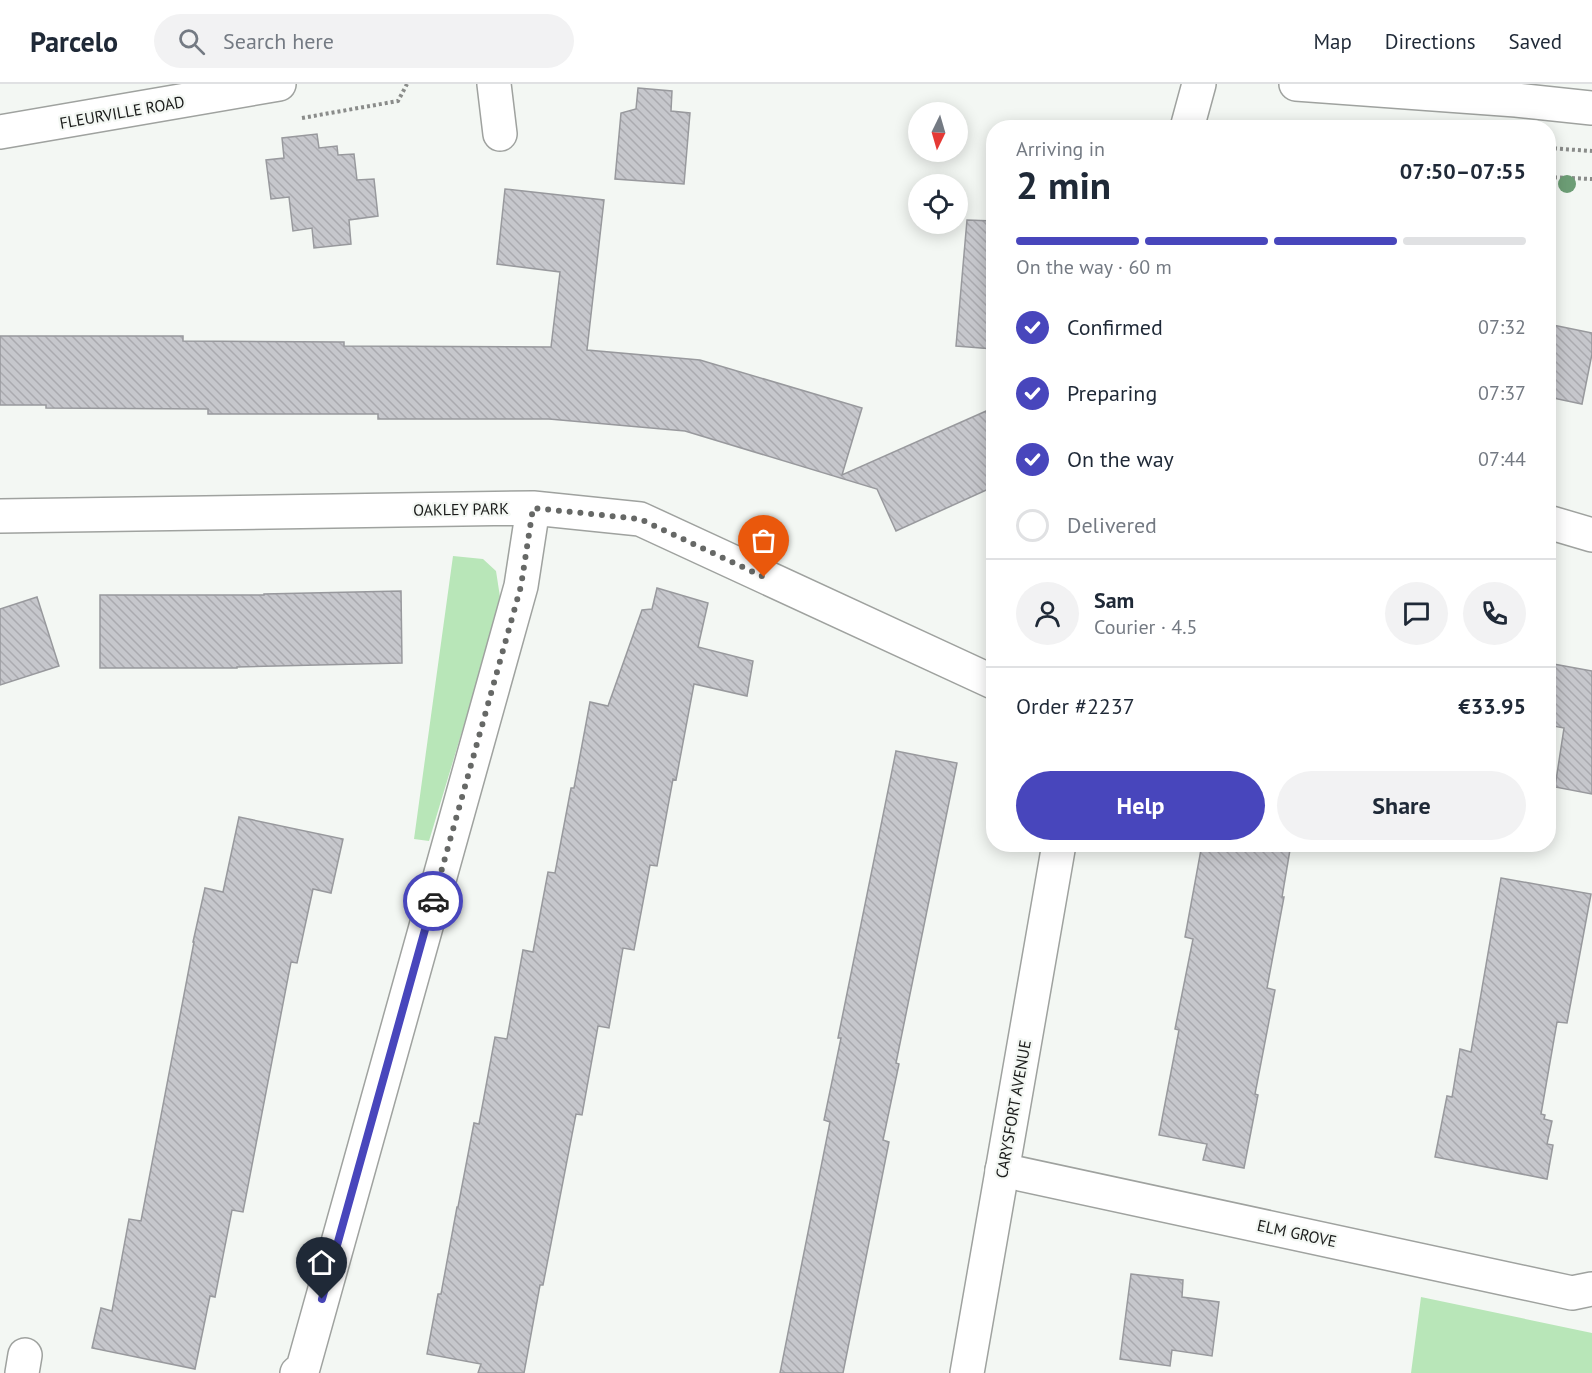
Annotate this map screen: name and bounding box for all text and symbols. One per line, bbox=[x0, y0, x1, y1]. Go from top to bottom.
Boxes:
search box bbox=[154, 14, 574, 68]
text: Parcelo bbox=[30, 23, 118, 60]
icon: search bbox=[175, 25, 208, 58]
text: Search here bbox=[223, 27, 334, 55]
text: Map bbox=[1313, 28, 1352, 55]
text: Directions bbox=[1385, 28, 1476, 55]
text: Saved bbox=[1509, 28, 1562, 55]
street label: FLEURVILLE ROAD bbox=[58, 91, 186, 133]
north arrow bbox=[908, 102, 968, 162]
map controls bbox=[908, 102, 968, 234]
text: Arriving in bbox=[1016, 136, 1105, 162]
text: 07:50–07:55 bbox=[1400, 157, 1526, 185]
text: 2 min bbox=[1016, 159, 1111, 210]
button: locate bbox=[908, 174, 968, 234]
text: On the way · 60 m bbox=[1016, 254, 1172, 280]
icon: check bbox=[1016, 311, 1049, 344]
text: Confirmed bbox=[1067, 313, 1163, 341]
text: 07:32 bbox=[1478, 314, 1526, 340]
icon: check bbox=[1016, 377, 1049, 410]
text: Preparing bbox=[1067, 379, 1157, 407]
text: 07:37 bbox=[1478, 380, 1526, 406]
icon: check bbox=[1016, 443, 1049, 476]
text: On the way bbox=[1067, 445, 1174, 473]
text: 07:44 bbox=[1478, 446, 1526, 472]
street label: OAKLEY PARK bbox=[413, 498, 509, 520]
text: Delivered bbox=[1067, 511, 1157, 539]
pin bbox=[738, 515, 789, 577]
icon: bag bbox=[747, 524, 780, 557]
button: person bbox=[1016, 582, 1079, 645]
button: chat bbox=[1385, 582, 1448, 645]
button: phone bbox=[1463, 582, 1526, 645]
text: Sam bbox=[1094, 586, 1134, 614]
text: Courier · 4.5 bbox=[1094, 614, 1197, 640]
text: Order #2237 bbox=[1016, 692, 1135, 720]
text: €33.95 bbox=[1458, 692, 1526, 720]
button: Help bbox=[1016, 771, 1265, 840]
button: Share bbox=[1277, 771, 1526, 840]
courier bbox=[403, 871, 463, 931]
icon: car bbox=[417, 885, 450, 918]
street label: CARYSFORT AVENUE bbox=[991, 1038, 1035, 1180]
street label: ELM GROVE bbox=[1256, 1215, 1338, 1251]
pin bbox=[296, 1237, 347, 1299]
icon: home bbox=[305, 1246, 338, 1279]

